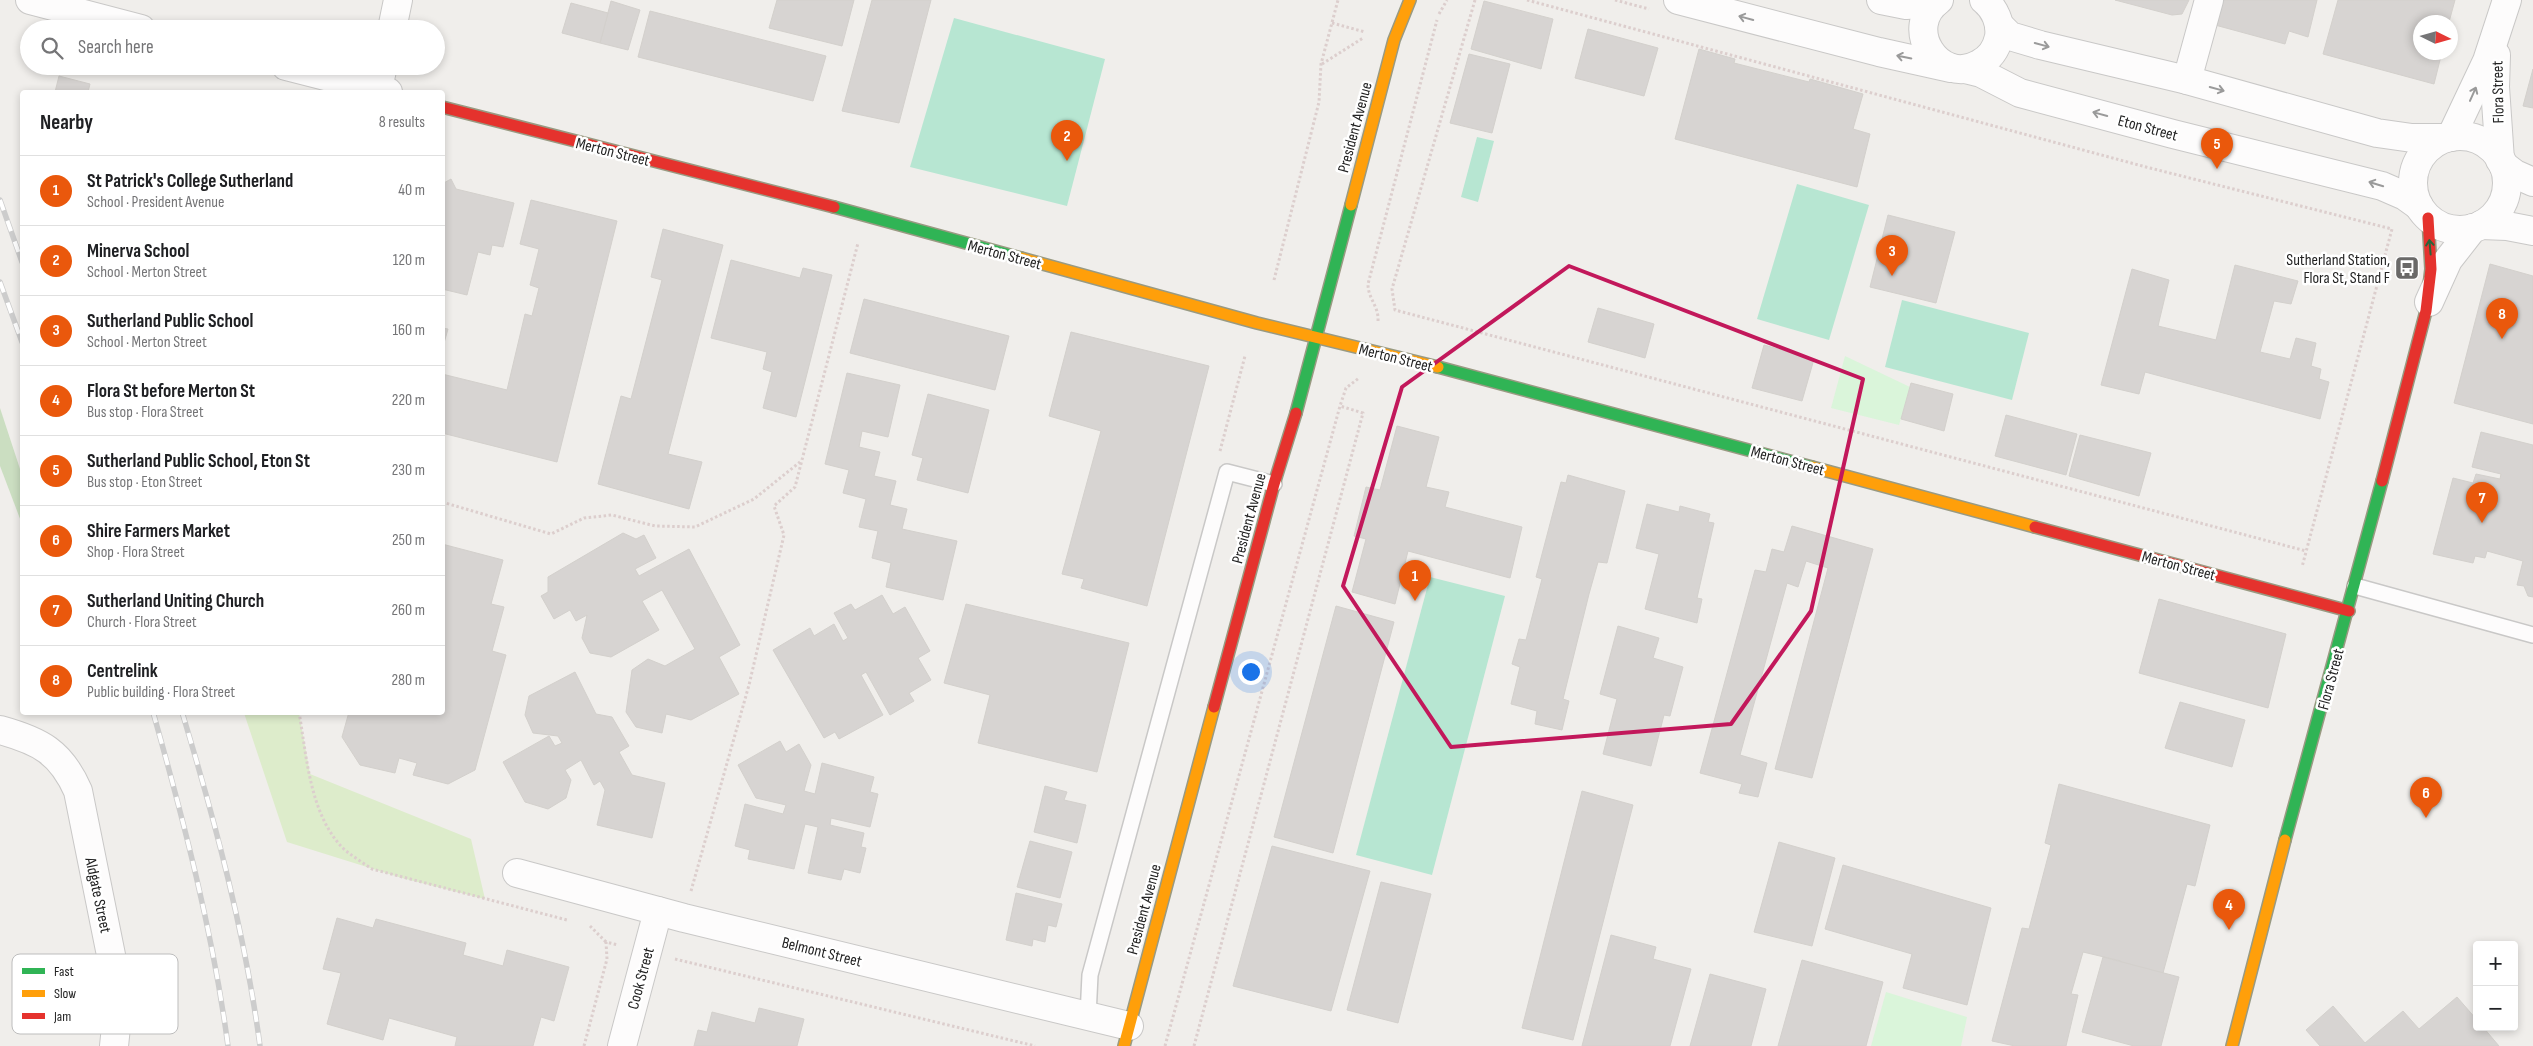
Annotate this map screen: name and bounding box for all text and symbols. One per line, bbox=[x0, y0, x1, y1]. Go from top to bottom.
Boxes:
one-way arrow bbox=[1739, 13, 1755, 22]
north arrow bbox=[2413, 15, 2458, 60]
search box bbox=[20, 20, 445, 75]
icon: search bbox=[38, 34, 66, 62]
text: Search here bbox=[78, 36, 154, 59]
one-way arrow bbox=[2033, 41, 2049, 51]
one-way arrow bbox=[1896, 52, 1912, 62]
street label: Flora Street bbox=[2488, 60, 2509, 123]
street label: President Avenue bbox=[1334, 80, 1377, 175]
one-way arrow bbox=[2208, 84, 2224, 94]
one-way arrow bbox=[2469, 87, 2478, 102]
one-way arrow bbox=[2092, 109, 2108, 119]
text: Nearby bbox=[40, 110, 93, 135]
street label: Eton Street bbox=[2116, 111, 2180, 146]
text: 8 results bbox=[379, 113, 425, 132]
pin: 2 bbox=[1051, 120, 1083, 161]
pin: 5 bbox=[2201, 128, 2233, 169]
street label: Merton Street bbox=[574, 134, 652, 171]
text: St Patrick's College Sutherland bbox=[87, 170, 293, 193]
one-way arrow bbox=[2368, 179, 2384, 189]
text: 1 bbox=[53, 181, 59, 200]
text: 40 m bbox=[398, 181, 425, 200]
text: School · President Avenue bbox=[87, 193, 224, 212]
pin: 3 bbox=[1876, 235, 1908, 276]
street label: Merton Street bbox=[966, 237, 1044, 274]
one-way arrow bbox=[2425, 239, 2435, 255]
text: Minerva School bbox=[87, 240, 189, 263]
text: 2 bbox=[52, 251, 60, 270]
text: 120 m bbox=[393, 251, 425, 270]
place label: Sutherland Station, Flora St, Stand F bbox=[2286, 251, 2390, 288]
bus stop icon: Sutherland Station, Flora St, Stand F bbox=[2394, 255, 2420, 281]
text: School · Merton Street bbox=[87, 263, 207, 282]
pin: 8 bbox=[2486, 298, 2518, 339]
text: Sutherland Public School bbox=[87, 310, 253, 333]
text: 3 bbox=[52, 321, 60, 340]
text: 160 m bbox=[392, 321, 425, 340]
text: School · Merton Street bbox=[87, 333, 207, 352]
street label: Merton Street bbox=[1357, 340, 1435, 377]
text: Flora St before Merton St bbox=[87, 380, 255, 403]
text: 4 bbox=[52, 391, 60, 410]
text: 220 m bbox=[392, 391, 425, 410]
text: Bus stop · Flora Street bbox=[87, 403, 204, 422]
street label: Merton Street bbox=[1749, 443, 1827, 480]
text: Sutherland Public School, Eton St bbox=[87, 450, 310, 473]
text: 5 bbox=[52, 461, 60, 480]
text: 230 m bbox=[392, 461, 425, 480]
street label: President Avenue bbox=[1228, 471, 1271, 566]
text: Bus stop · Eton Street bbox=[87, 473, 202, 492]
pin: 7 bbox=[2466, 482, 2498, 523]
text: Shire Farmers Market bbox=[87, 520, 230, 543]
text: 6 bbox=[52, 531, 60, 550]
text: 250 m bbox=[392, 531, 425, 550]
text: Shop · Flora Street bbox=[87, 543, 185, 562]
street label: Merton Street bbox=[2140, 548, 2218, 585]
pin: 1 bbox=[1399, 560, 1431, 601]
text: Sutherland Uniting Church bbox=[87, 590, 264, 613]
text: 7 bbox=[53, 601, 59, 620]
text: 260 m bbox=[391, 601, 425, 620]
text: Church · Flora Street bbox=[87, 613, 197, 632]
street label: Flora Street bbox=[2314, 647, 2349, 712]
your location bbox=[1238, 659, 1264, 685]
text: Centrelink bbox=[87, 660, 158, 683]
text: 8 bbox=[52, 671, 60, 690]
text: 280 m bbox=[391, 671, 425, 690]
text: Public building · Flora Street bbox=[87, 683, 235, 702]
pin: 6 bbox=[2410, 777, 2442, 818]
street label: Aldgate Street bbox=[80, 855, 115, 935]
street label: President Avenue bbox=[1123, 862, 1166, 957]
pin: 4 bbox=[2213, 889, 2245, 930]
street label: Belmont Street bbox=[780, 933, 864, 972]
map controls bbox=[2473, 941, 2518, 1031]
button: + bbox=[2473, 941, 2518, 986]
street label: Cook Street bbox=[624, 945, 659, 1011]
legend bbox=[12, 954, 178, 1034]
text: Fast bbox=[54, 963, 74, 980]
text: Slow bbox=[54, 985, 76, 1002]
button: − bbox=[2473, 986, 2518, 1031]
text: Jam bbox=[53, 1008, 71, 1025]

